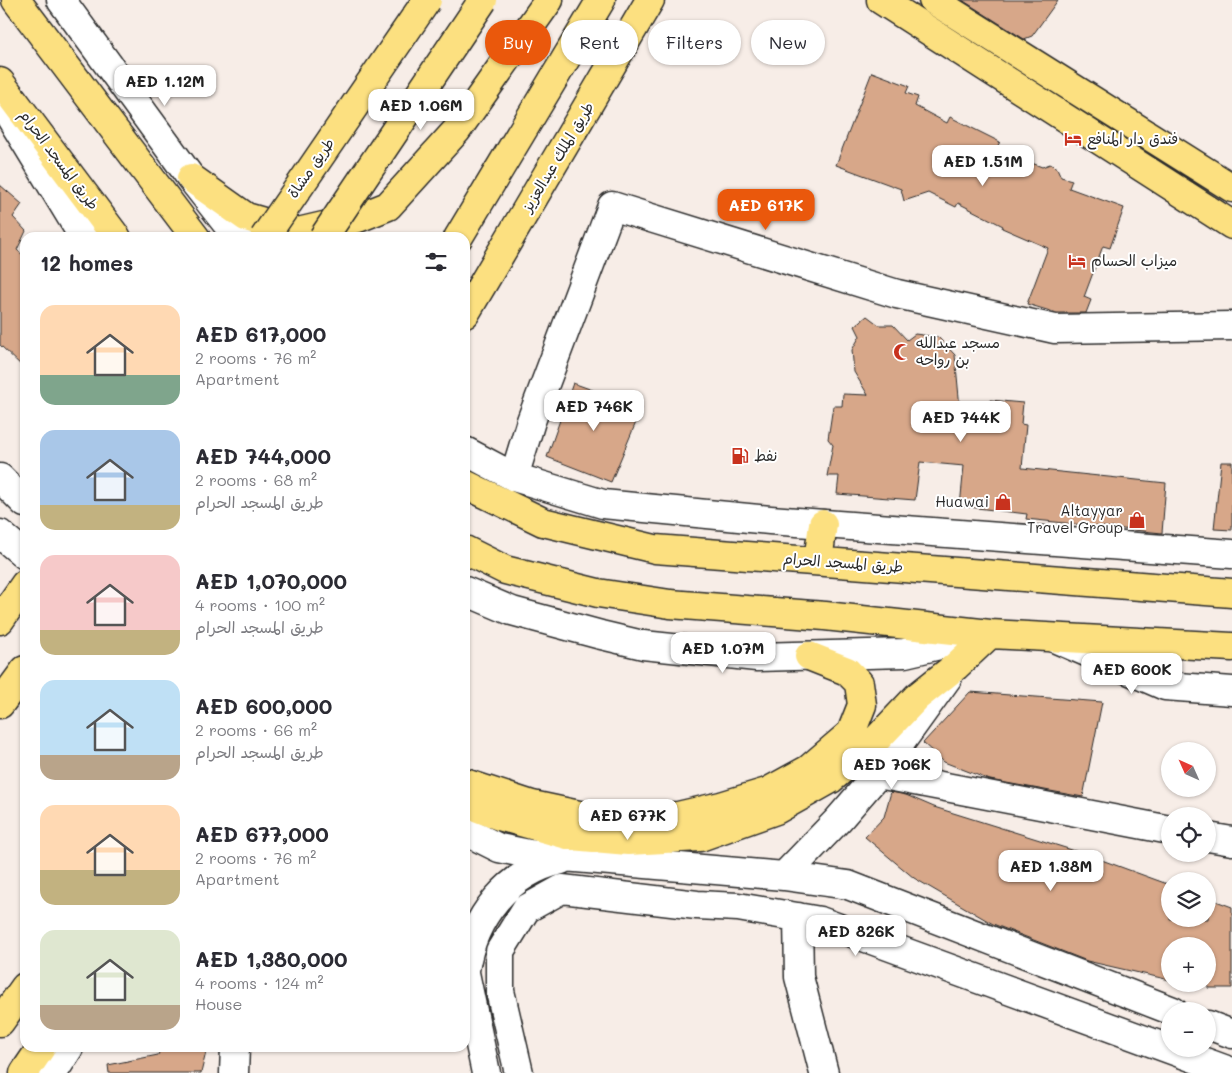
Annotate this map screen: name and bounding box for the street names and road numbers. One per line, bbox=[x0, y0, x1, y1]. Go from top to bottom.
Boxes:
street label: طريق الملك عبدالعزيز bbox=[515, 98, 598, 217]
street label: طريق المسجد الحرام bbox=[13, 105, 104, 215]
street label: طريق مشاة bbox=[282, 133, 338, 201]
street label: طريق المسجد الحرام bbox=[782, 548, 904, 579]

